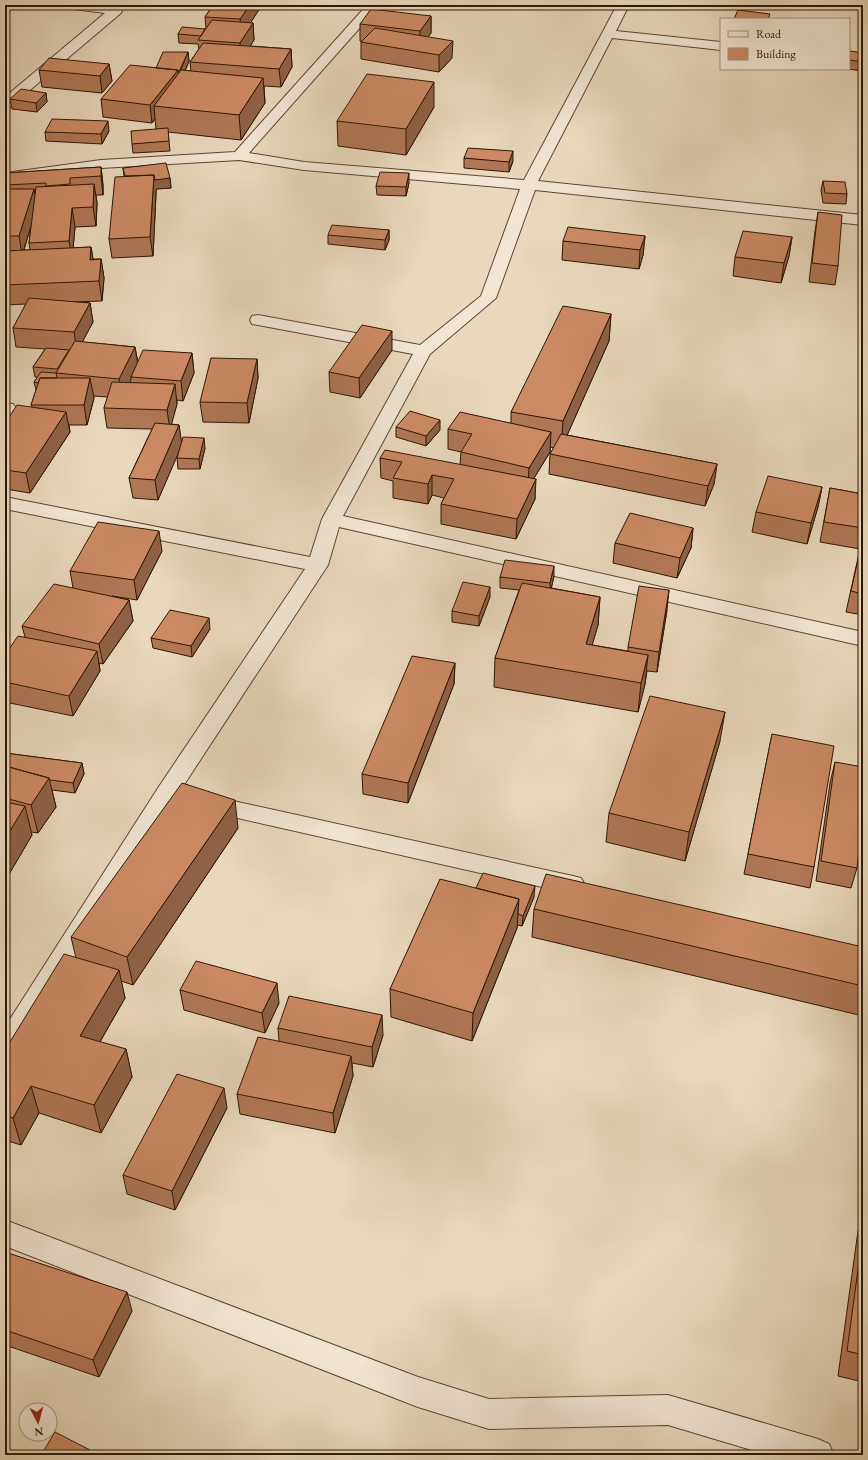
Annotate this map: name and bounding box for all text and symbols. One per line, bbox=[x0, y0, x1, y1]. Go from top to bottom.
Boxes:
legend bbox=[720, 18, 850, 70]
text: Road bbox=[756, 26, 782, 42]
text: Building bbox=[756, 46, 797, 62]
north arrow bbox=[18, 1402, 58, 1442]
text: N bbox=[34, 1425, 44, 1439]

